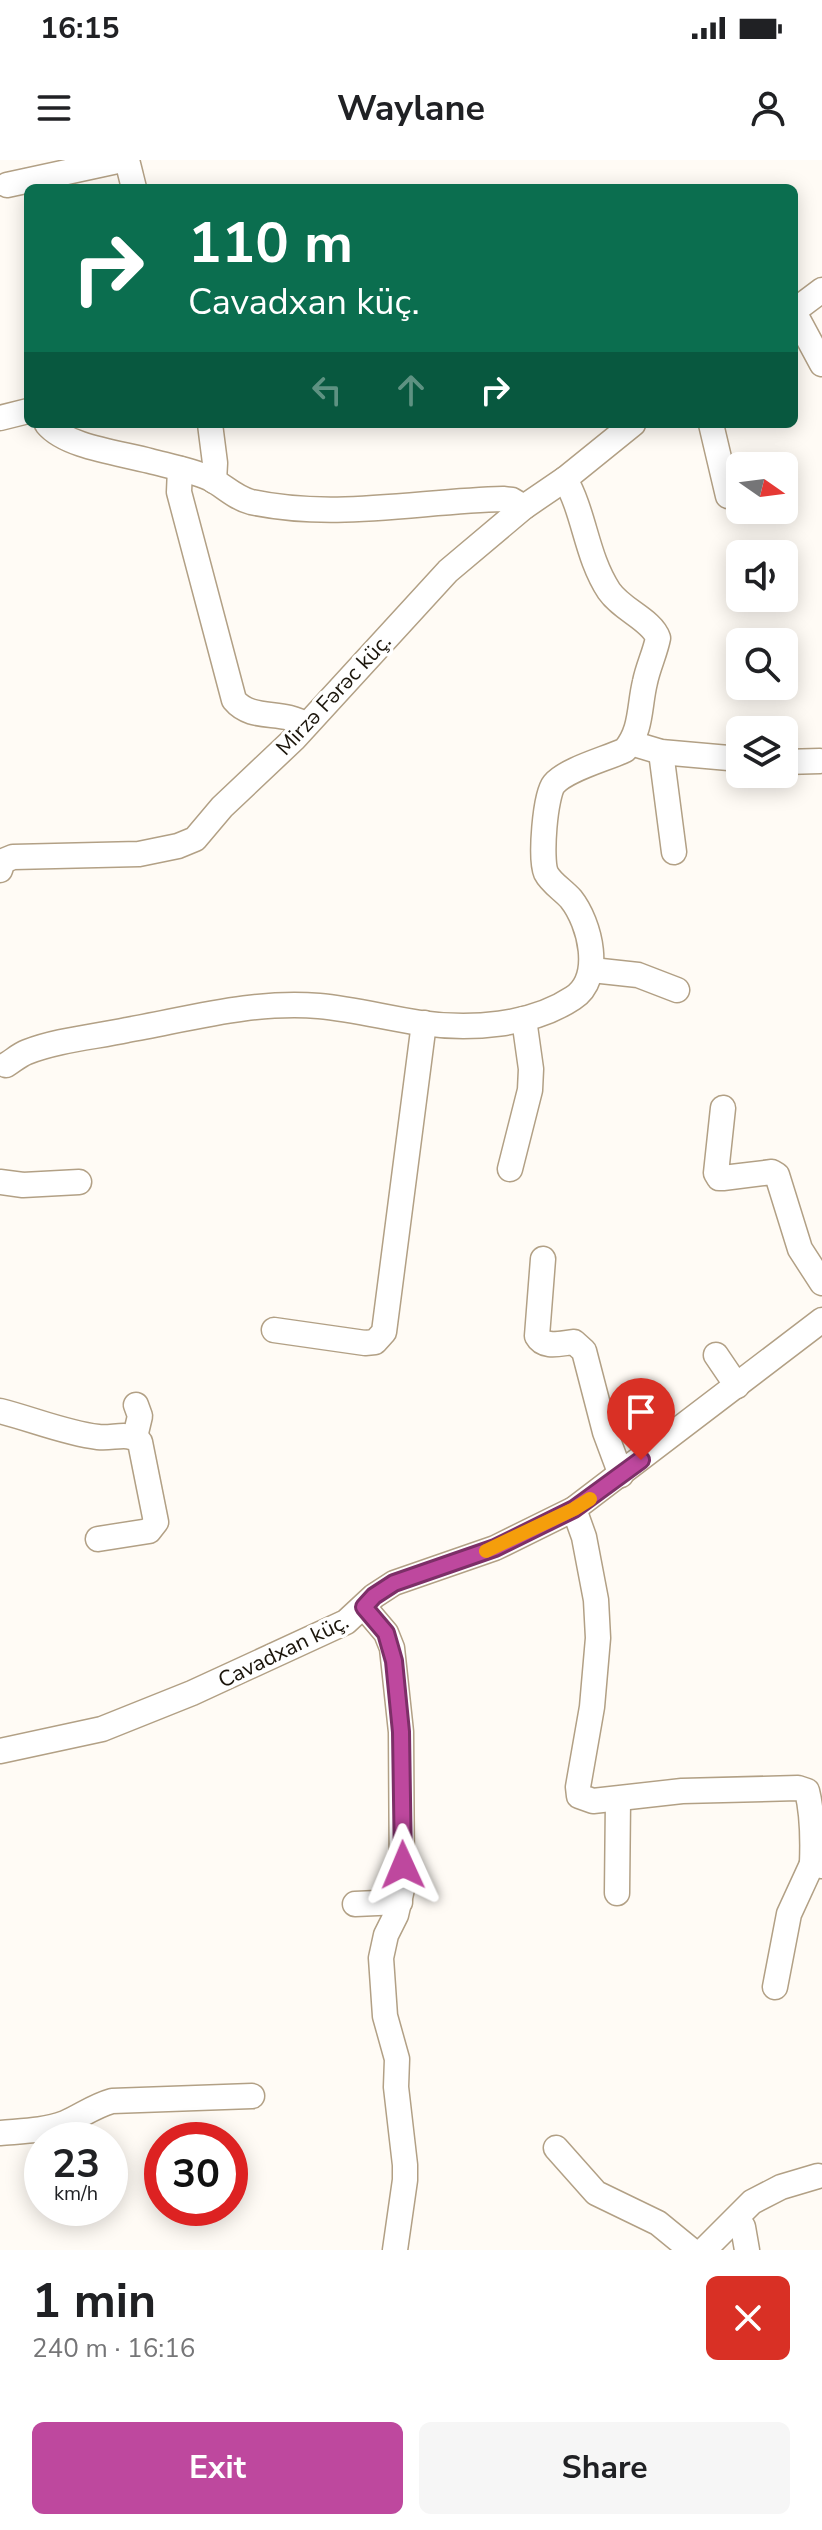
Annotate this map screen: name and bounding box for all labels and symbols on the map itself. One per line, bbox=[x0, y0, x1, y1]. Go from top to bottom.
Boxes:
north arrow bbox=[726, 452, 798, 524]
street label: Mirzə Fərəc küç. bbox=[269, 627, 398, 762]
pin bbox=[607, 1378, 675, 1460]
street label: Cavadxan küç. bbox=[213, 1606, 354, 1695]
position arrow bbox=[361, 1823, 445, 1907]
speed limit sign: 30 bbox=[144, 2122, 248, 2226]

